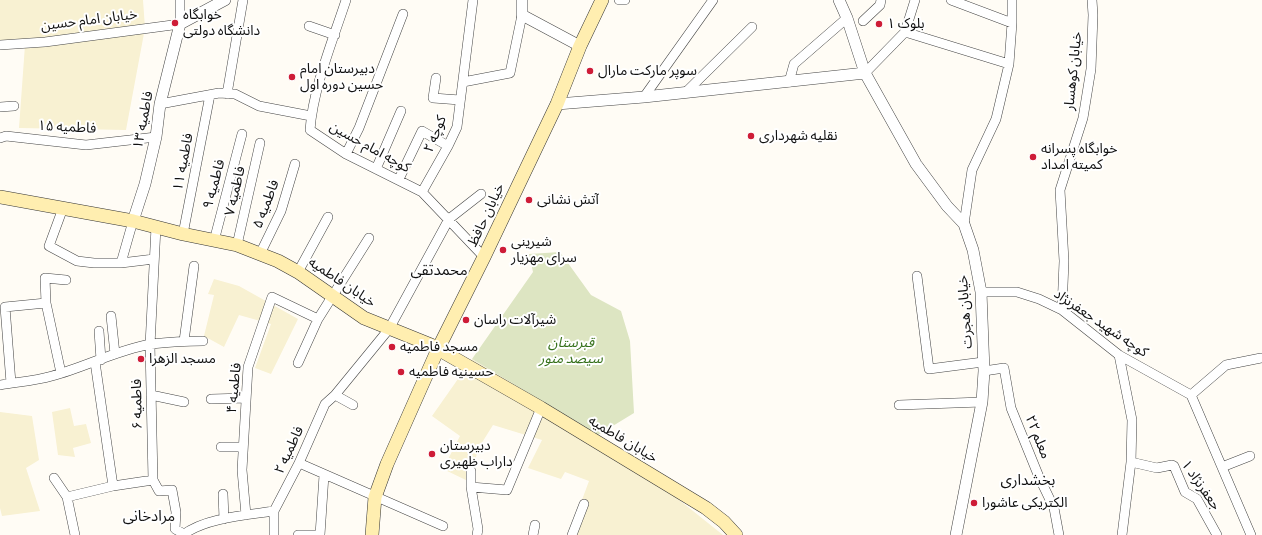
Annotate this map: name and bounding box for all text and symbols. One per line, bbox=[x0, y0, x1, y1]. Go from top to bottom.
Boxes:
street label: خیابان امام حسین bbox=[40, 6, 138, 34]
place label: خوابگاه دانشگاه دولتی bbox=[183, 7, 260, 40]
place label: بلوک ۱ bbox=[887, 16, 924, 32]
marker: خوابگاه دانشگاه دولتی bbox=[170, 18, 180, 28]
marker: بلوک ۱ bbox=[874, 19, 884, 29]
street label: خیابان کوهسار bbox=[1061, 31, 1085, 111]
place label: دبیرستان امام حسین دوره اول bbox=[300, 61, 383, 94]
place label: سوپر مارکت مارال bbox=[598, 63, 697, 79]
marker: سوپر مارکت مارال bbox=[585, 66, 595, 76]
marker: دبیرستان امام حسین دوره اول bbox=[287, 72, 297, 82]
street label: فاطمیه ۱۳ bbox=[129, 90, 157, 150]
street label: کوچه ۲ bbox=[420, 113, 450, 155]
street label: فاطمیه ۱۵ bbox=[37, 117, 97, 137]
street label: کوچه امام حسین bbox=[327, 118, 413, 176]
place label: نقلیه شهرداری bbox=[759, 128, 838, 144]
marker: نقلیه شهرداری bbox=[746, 131, 756, 141]
street label: فاطمیه ۱۱ bbox=[169, 132, 197, 192]
place label: خوابگاه پسرانه کمیته امداد bbox=[1041, 141, 1118, 174]
marker: خوابگاه پسرانه کمیته امداد bbox=[1028, 152, 1038, 162]
street label: فاطمیه ۹ bbox=[199, 157, 229, 211]
street label: فاطمیه ۷ bbox=[221, 164, 249, 218]
street label: فاطمیه ۵ bbox=[249, 177, 283, 231]
street label: خیابان حافظ bbox=[464, 181, 508, 249]
place label: آتش نشانی bbox=[537, 192, 599, 208]
marker: آتش نشانی bbox=[524, 195, 534, 205]
place label: شیرینی سرای مهزیار bbox=[511, 234, 577, 266]
marker: شیرینی سرای مهزیار bbox=[498, 245, 508, 255]
street label: خیابان فاطمیه bbox=[305, 253, 379, 311]
district label: محمدتقی bbox=[410, 261, 468, 279]
street label: خیابان هجرت bbox=[954, 275, 976, 349]
street label: کوچه شهید جعفرنژاد bbox=[1051, 285, 1151, 361]
place label: شیرآلات راسان bbox=[474, 312, 556, 328]
marker: شیرآلات راسان bbox=[461, 315, 471, 325]
park label: قبرستان سیصد منور bbox=[539, 335, 603, 368]
place label: مسجد فاطمیه bbox=[400, 339, 478, 355]
marker: مسجد فاطمیه bbox=[387, 342, 397, 352]
place label: مسجد الزهرا bbox=[149, 351, 216, 367]
marker: مسجد الزهرا bbox=[136, 354, 146, 364]
street label: فاطمیه ۴ bbox=[223, 362, 245, 414]
place label: حسینیه فاطمیه bbox=[409, 364, 494, 380]
marker: حسینیه فاطمیه bbox=[396, 367, 406, 377]
street label: فاطمیه ۶ bbox=[128, 379, 146, 429]
street label: خیابان فاطمیه bbox=[585, 412, 661, 466]
street label: معلم ۲۲ bbox=[1022, 413, 1054, 461]
street label: فاطمیه ۲ bbox=[271, 424, 307, 476]
place label: دبیرستان داراب ظهیری bbox=[440, 438, 513, 470]
marker: دبیرستان داراب ظهیری bbox=[427, 449, 437, 459]
street label: جعفرنژاد ۱ bbox=[1178, 457, 1224, 513]
district label: بخشداری bbox=[1001, 471, 1055, 489]
place label: الکتریکی عاشورا bbox=[982, 495, 1067, 511]
marker: الکتریکی عاشورا bbox=[969, 498, 979, 508]
district label: مرادخانی bbox=[123, 507, 175, 525]

